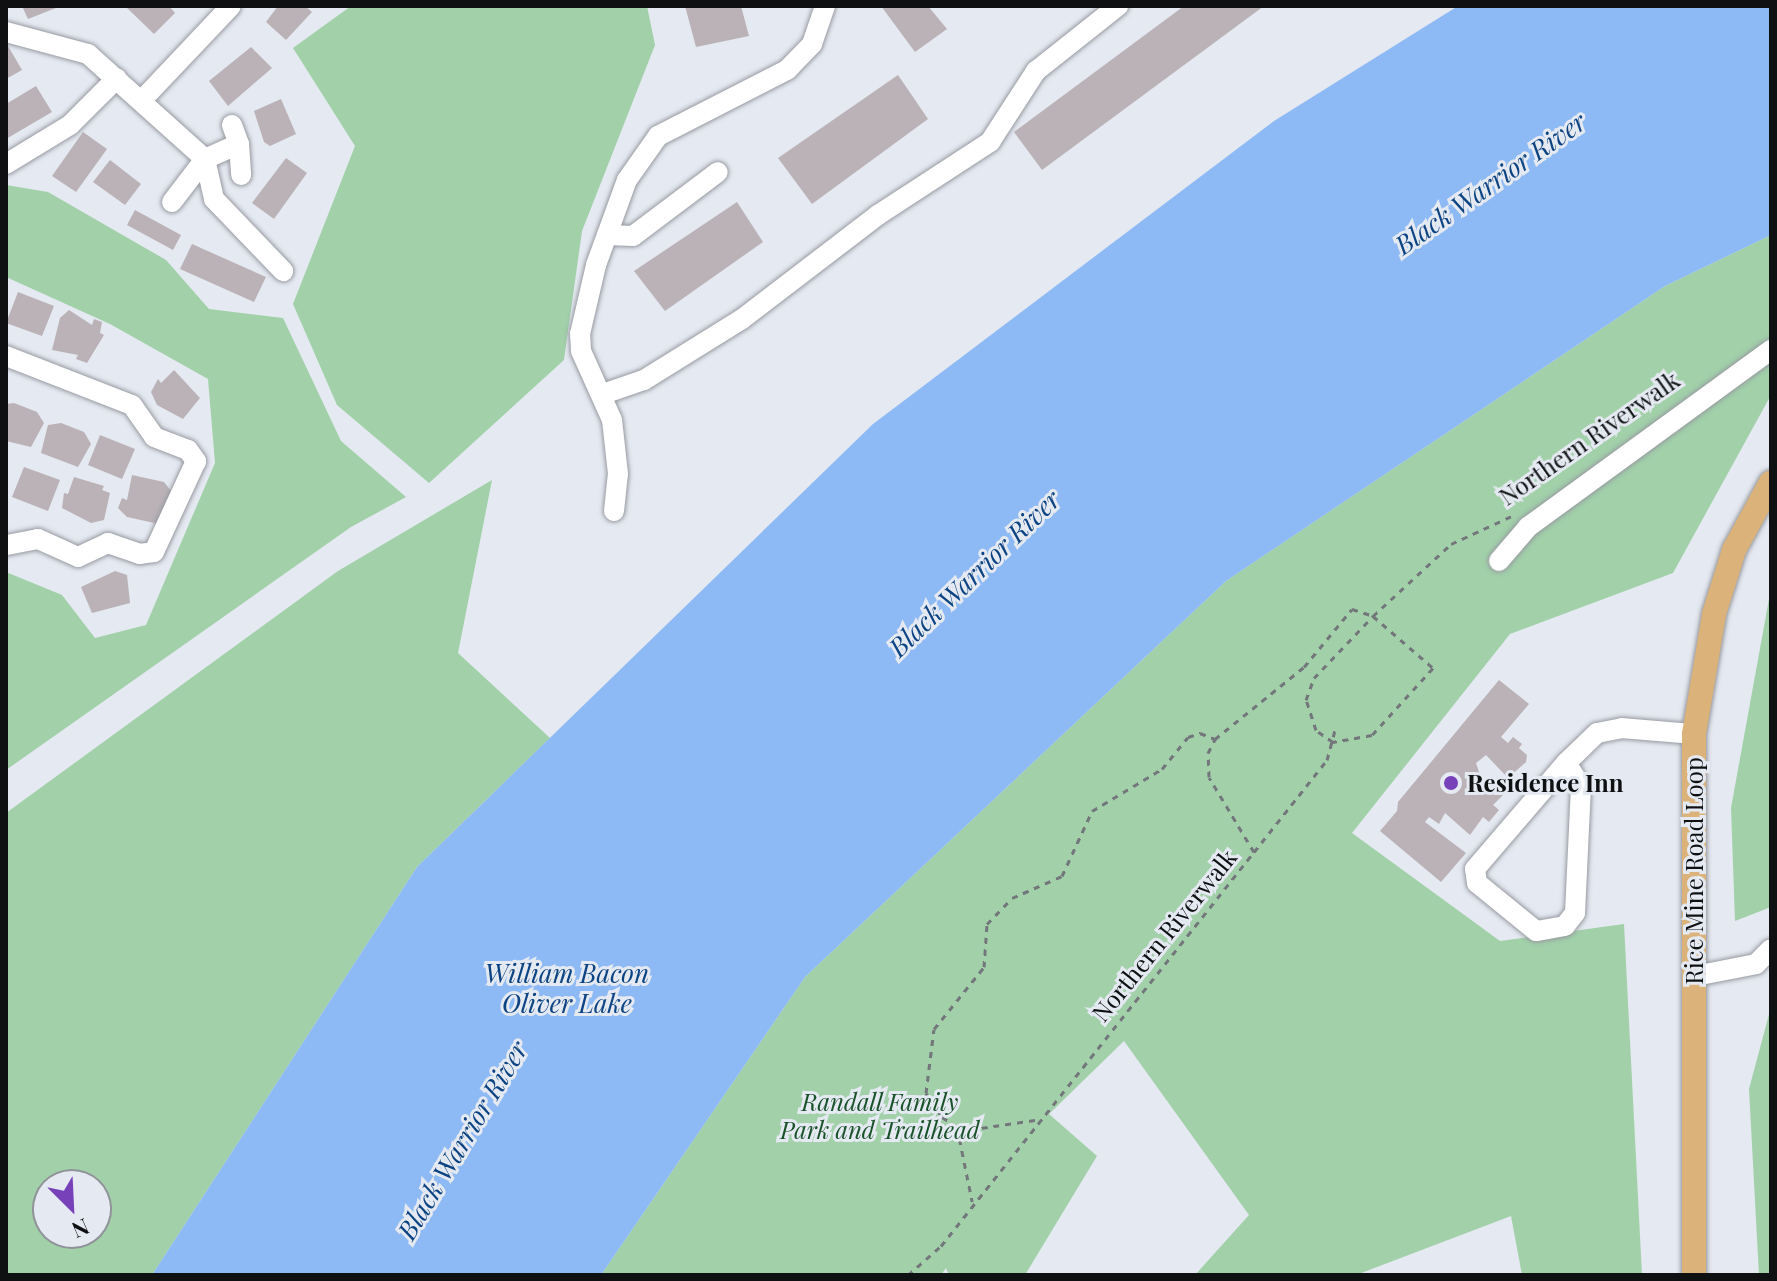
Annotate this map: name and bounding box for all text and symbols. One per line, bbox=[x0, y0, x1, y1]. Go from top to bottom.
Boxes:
water label: Black Warrior River bbox=[1389, 105, 1591, 261]
street label: Northern Riverwalk bbox=[1493, 365, 1685, 511]
water label: Black Warrior River bbox=[882, 483, 1066, 663]
street label: Rice Mine Road Loop bbox=[1680, 757, 1708, 985]
place label: Residence Inn bbox=[1467, 769, 1623, 797]
marker: Residence Inn bbox=[1442, 774, 1460, 792]
street label: Northern Riverwalk bbox=[1086, 843, 1242, 1027]
water label: William Bacon Oliver Lake bbox=[485, 957, 649, 1018]
water label: Black Warrior River bbox=[390, 1035, 534, 1245]
park label: Randall Family Park and Trailhead bbox=[780, 1088, 980, 1144]
north arrow bbox=[32, 1169, 112, 1249]
text: N bbox=[68, 1212, 94, 1246]

